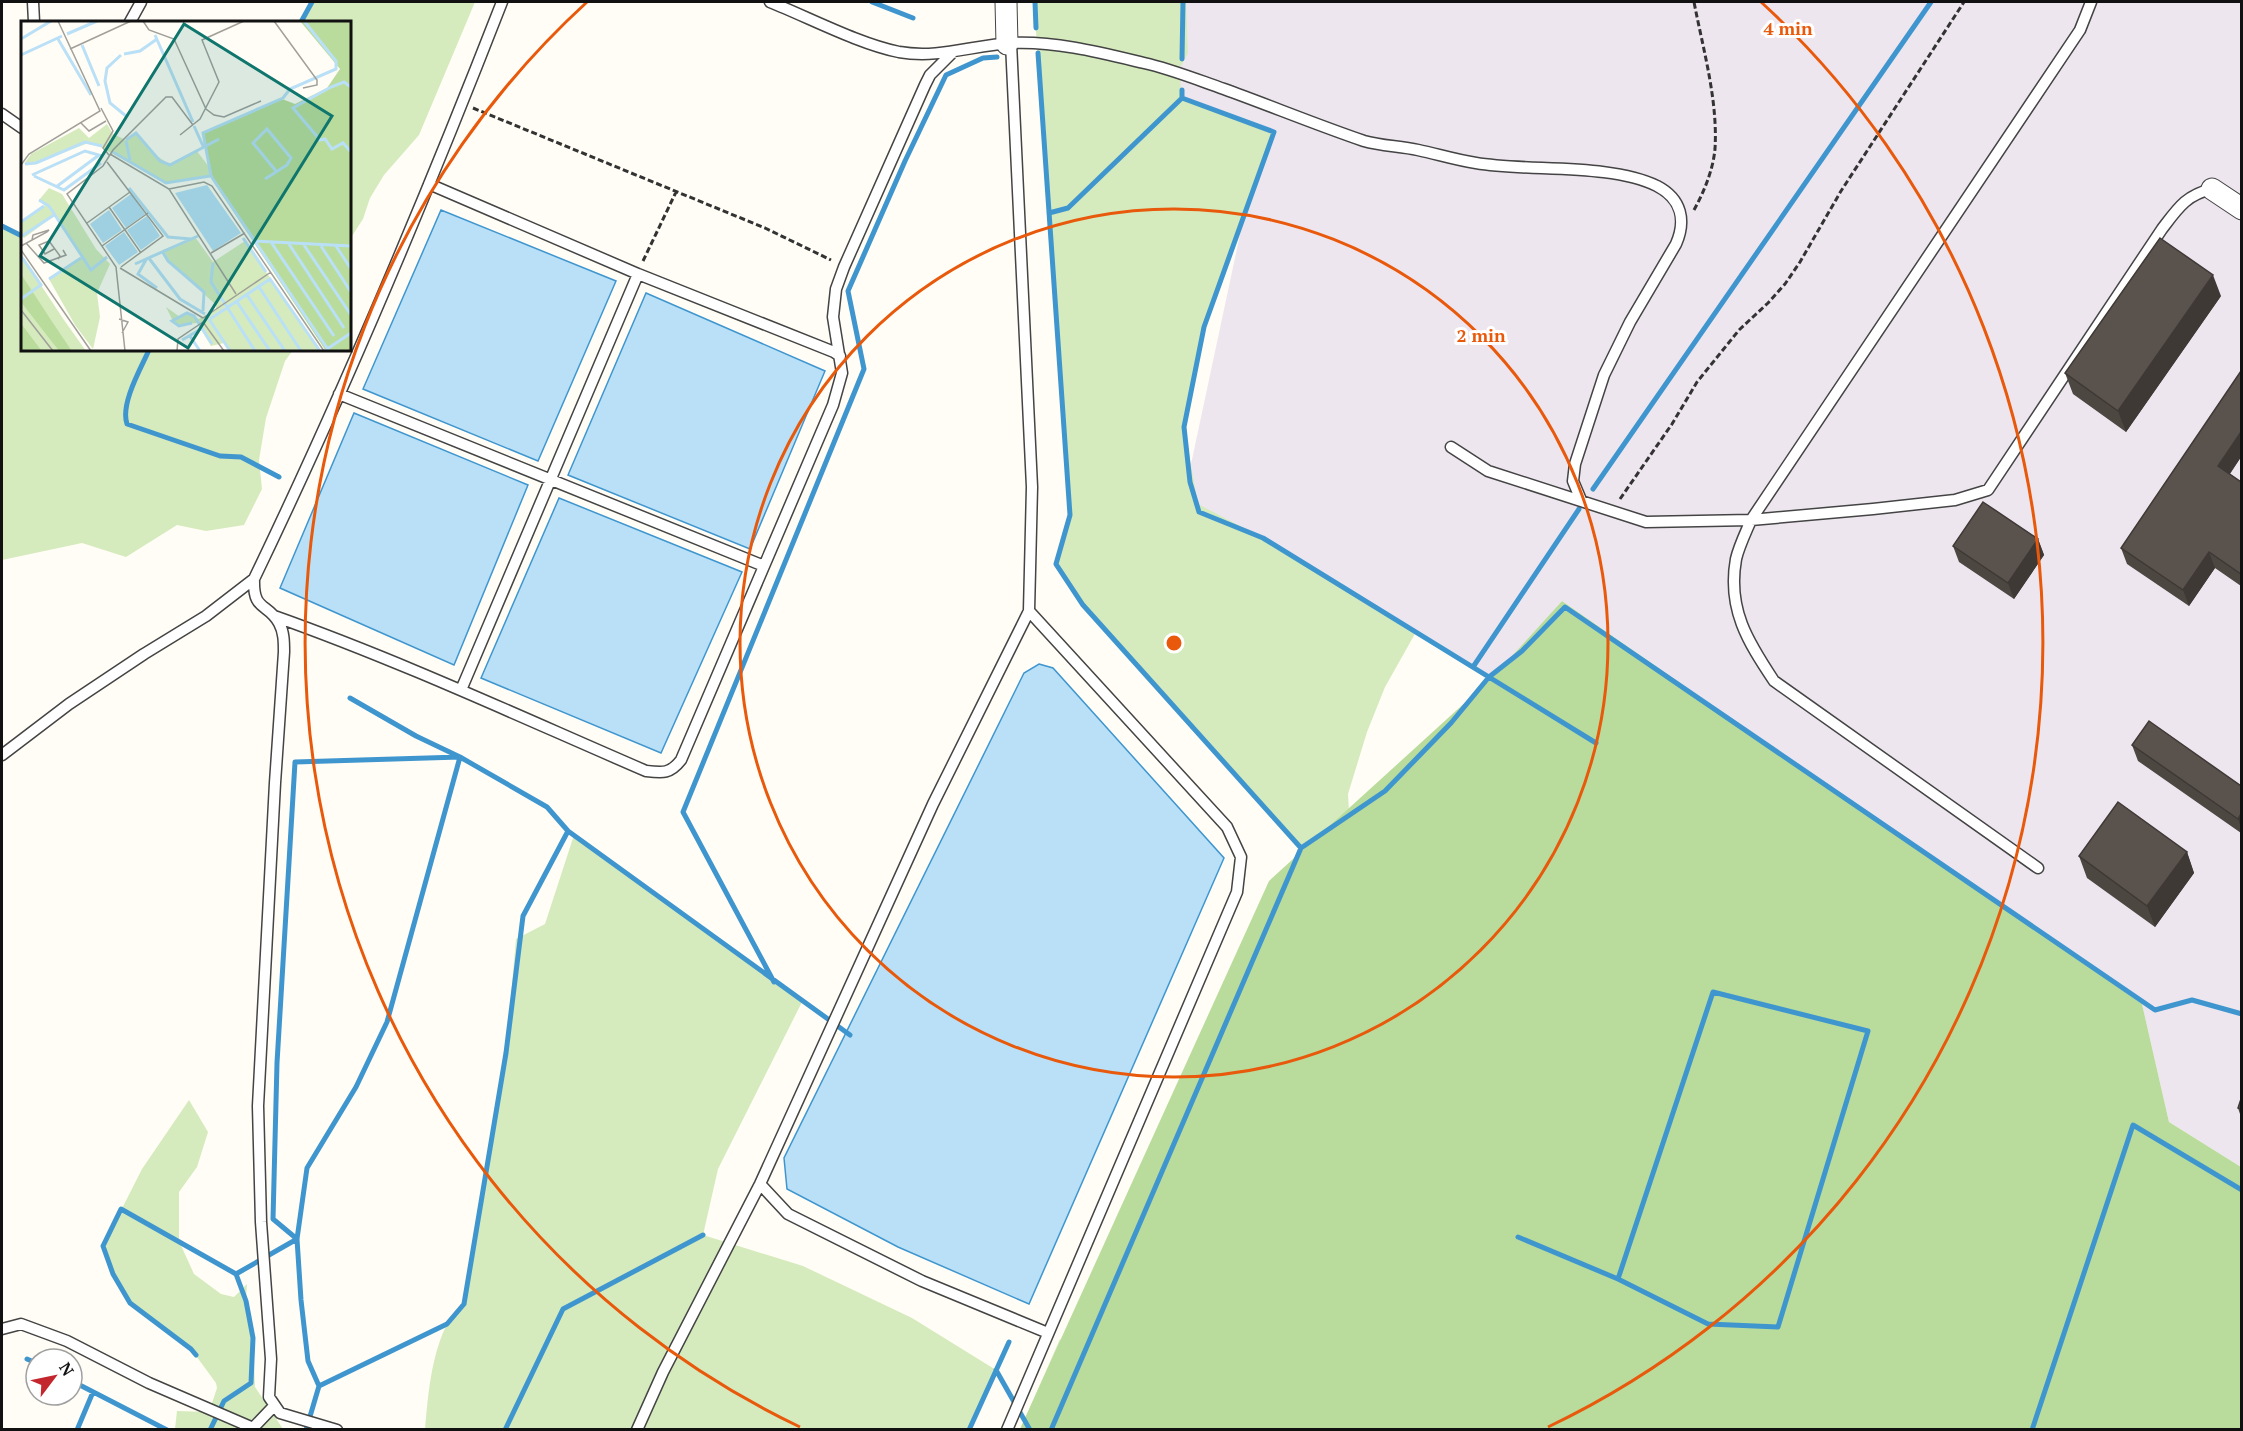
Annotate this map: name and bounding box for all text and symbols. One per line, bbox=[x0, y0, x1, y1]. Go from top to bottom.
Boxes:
text: 4 min bbox=[1763, 16, 1813, 40]
inset map bbox=[21, 21, 351, 351]
text: 2 min bbox=[1456, 323, 1506, 347]
centre of rings bbox=[1164, 633, 1184, 653]
north arrow bbox=[24, 1347, 84, 1407]
text: N bbox=[54, 1358, 79, 1380]

